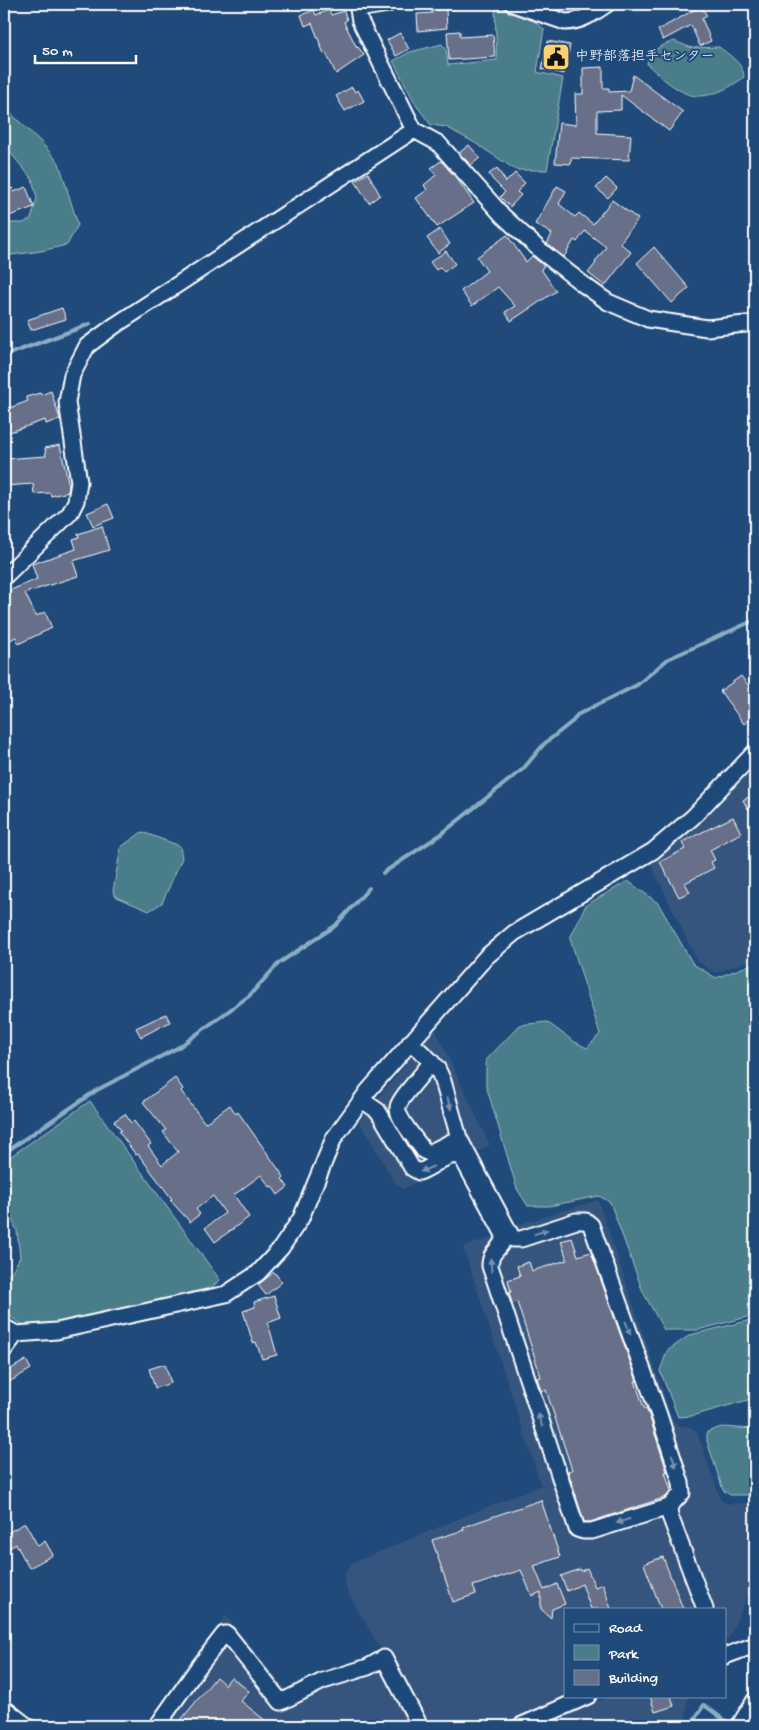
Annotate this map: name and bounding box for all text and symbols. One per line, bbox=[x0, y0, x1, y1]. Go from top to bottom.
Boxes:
scale bar bbox=[35, 32, 136, 64]
public building icon: 中野部落担手センター bbox=[541, 42, 571, 72]
text: 50 m bbox=[42, 43, 73, 61]
place label: 中野部落担手センター bbox=[575, 49, 714, 66]
one-way arrow bbox=[446, 1095, 454, 1110]
one-way arrow bbox=[419, 1164, 434, 1173]
one-way arrow bbox=[534, 1228, 549, 1235]
one-way arrow bbox=[487, 1257, 495, 1273]
one-way arrow bbox=[624, 1321, 632, 1336]
one-way arrow bbox=[536, 1412, 543, 1427]
one-way arrow bbox=[671, 1454, 679, 1469]
one-way arrow bbox=[615, 1518, 630, 1526]
legend bbox=[564, 1608, 726, 1698]
text: Road bbox=[609, 1620, 643, 1638]
text: Park bbox=[608, 1646, 639, 1664]
text: Building bbox=[608, 1670, 658, 1688]

